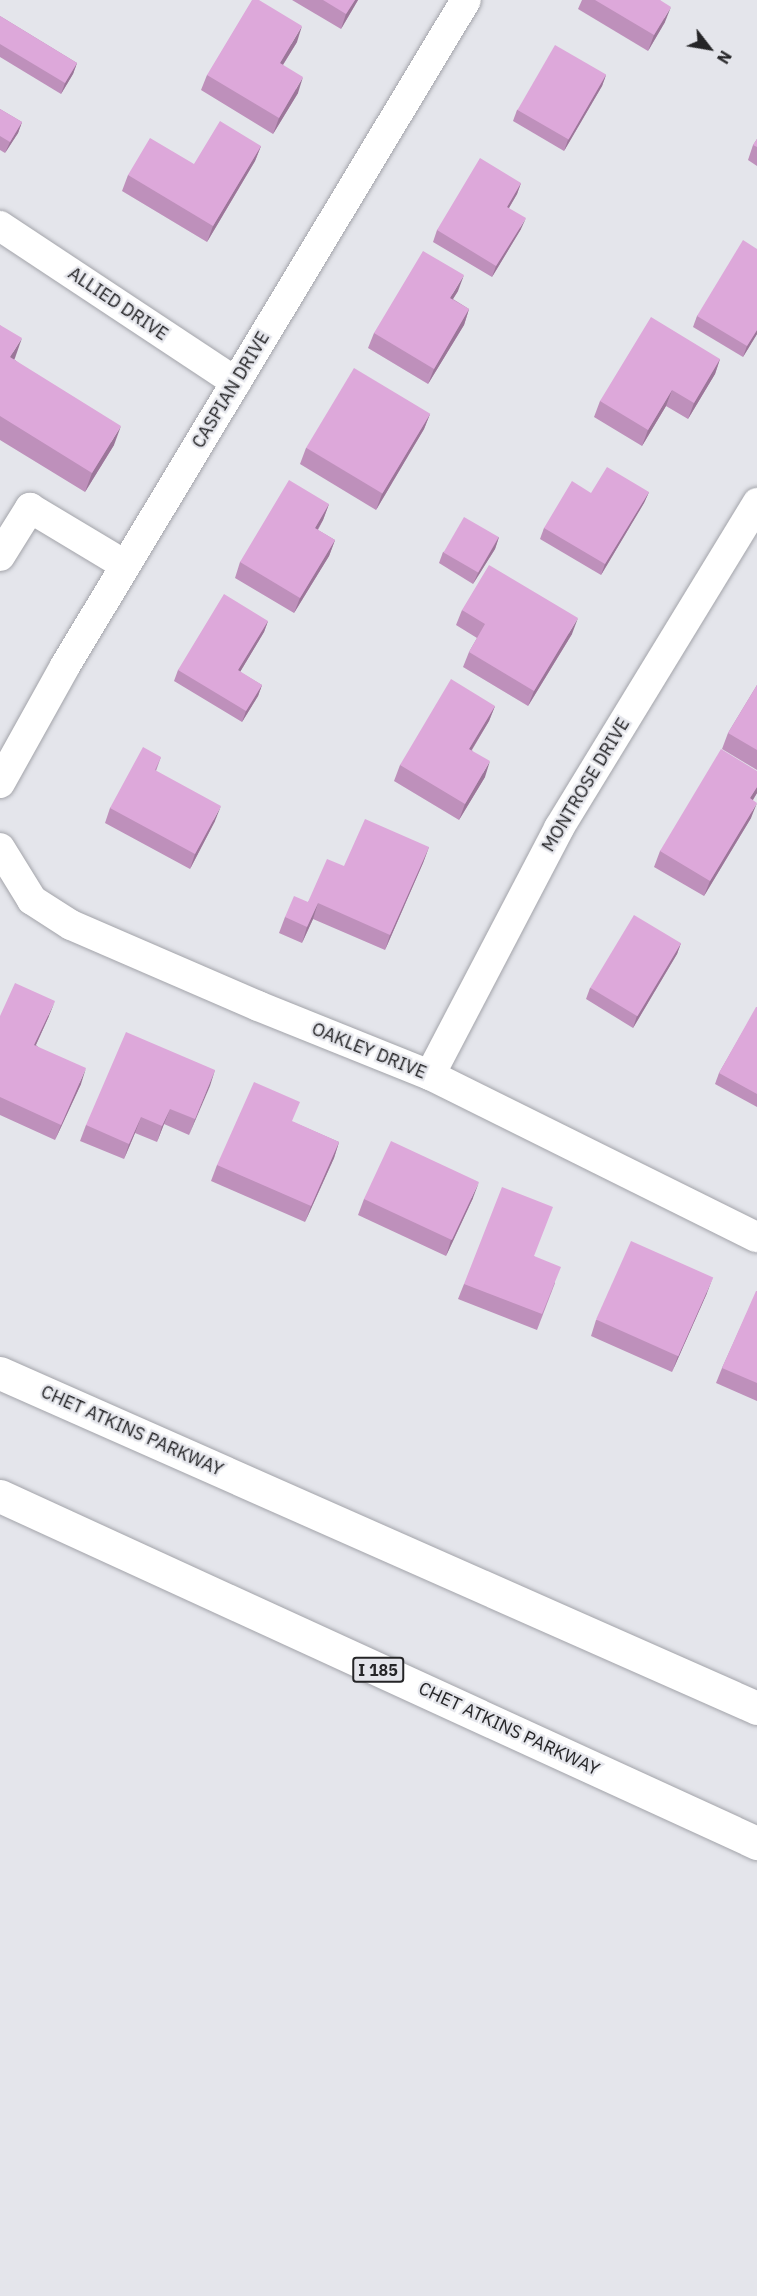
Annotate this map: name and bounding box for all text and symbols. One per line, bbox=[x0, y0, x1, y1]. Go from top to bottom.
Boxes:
north arrow bbox=[679, 18, 739, 78]
text: N bbox=[713, 47, 736, 67]
street label: ALLIED DRIVE bbox=[64, 263, 172, 345]
street label: CASPIAN DRIVE bbox=[188, 328, 274, 452]
street label: MONTROSE DRIVE bbox=[538, 714, 634, 856]
street label: OAKLEY DRIVE bbox=[309, 1018, 429, 1084]
street label: CHET ATKINS PARKWAY bbox=[38, 1381, 226, 1481]
road number: I 185 bbox=[351, 1657, 405, 1683]
street label: CHET ATKINS PARKWAY bbox=[415, 1678, 603, 1780]

